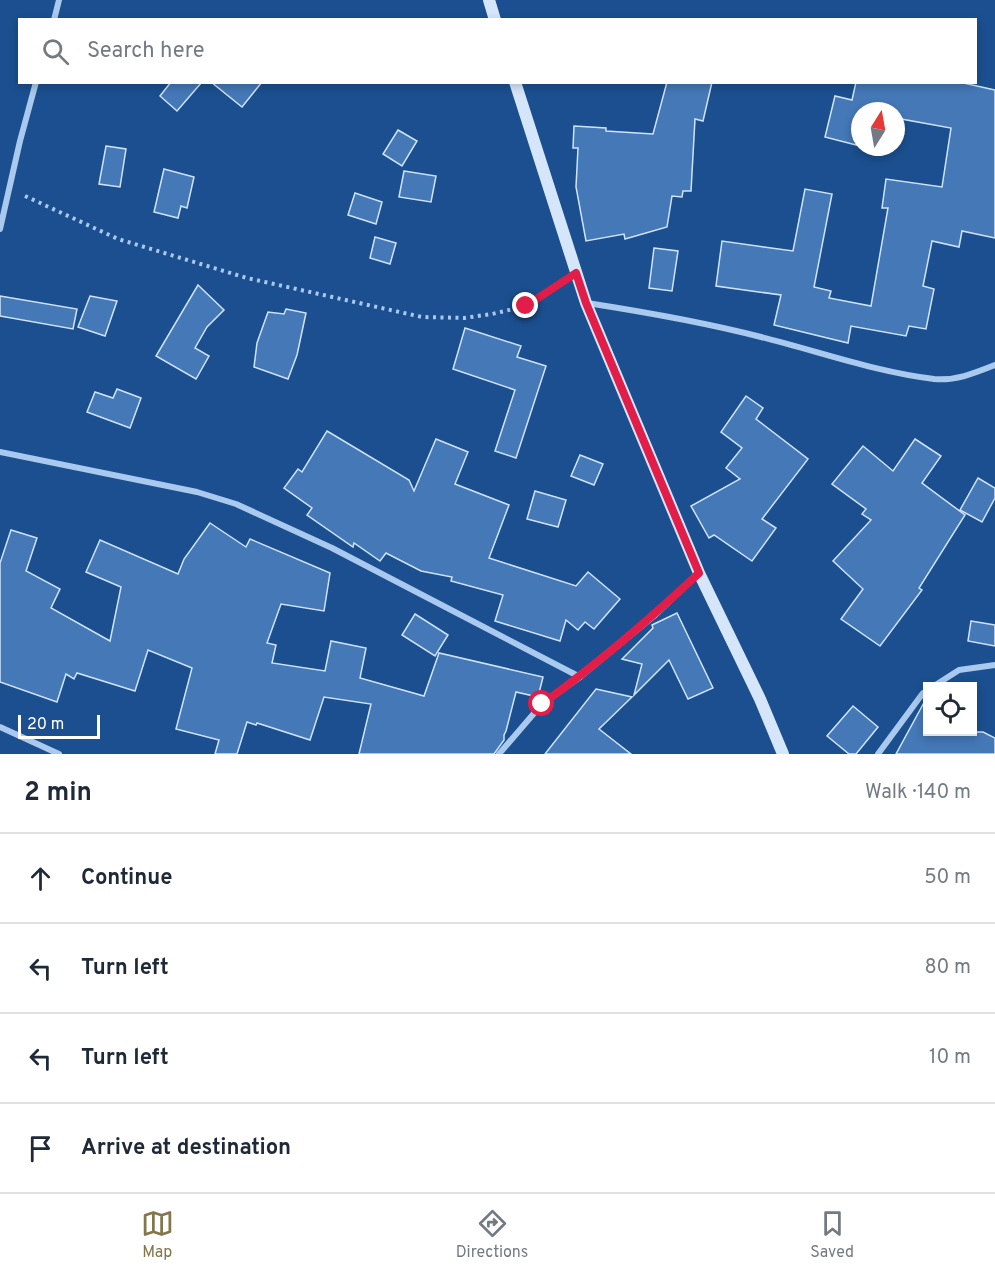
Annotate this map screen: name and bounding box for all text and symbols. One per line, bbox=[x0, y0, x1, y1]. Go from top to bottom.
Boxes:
search box bbox=[18, 18, 977, 84]
icon: search bbox=[39, 35, 72, 68]
text: Search here bbox=[87, 38, 205, 65]
north arrow bbox=[851, 102, 905, 156]
route end bbox=[512, 292, 538, 318]
map controls bbox=[923, 682, 977, 736]
button: locate bbox=[923, 682, 977, 736]
route start bbox=[528, 690, 554, 716]
scale bar bbox=[18, 712, 100, 740]
text: 20 m bbox=[27, 715, 64, 735]
text: 2 min bbox=[24, 777, 92, 810]
text: Walk · 140 m bbox=[865, 780, 971, 806]
icon: ahead bbox=[24, 862, 57, 895]
text: Continue bbox=[81, 865, 172, 892]
text: 50 m bbox=[924, 865, 971, 891]
icon: left bbox=[24, 952, 57, 985]
text: Turn left bbox=[81, 955, 169, 982]
text: 80 m bbox=[925, 955, 971, 981]
icon: left bbox=[24, 1042, 57, 1075]
text: Turn left bbox=[81, 1045, 169, 1072]
text: 10 m bbox=[929, 1045, 971, 1071]
icon: arrive bbox=[24, 1132, 57, 1165]
text: Arrive at destination bbox=[81, 1135, 291, 1162]
tab: Map bbox=[141, 1207, 174, 1263]
tab: Directions bbox=[456, 1207, 528, 1263]
tab: Saved bbox=[810, 1207, 854, 1263]

